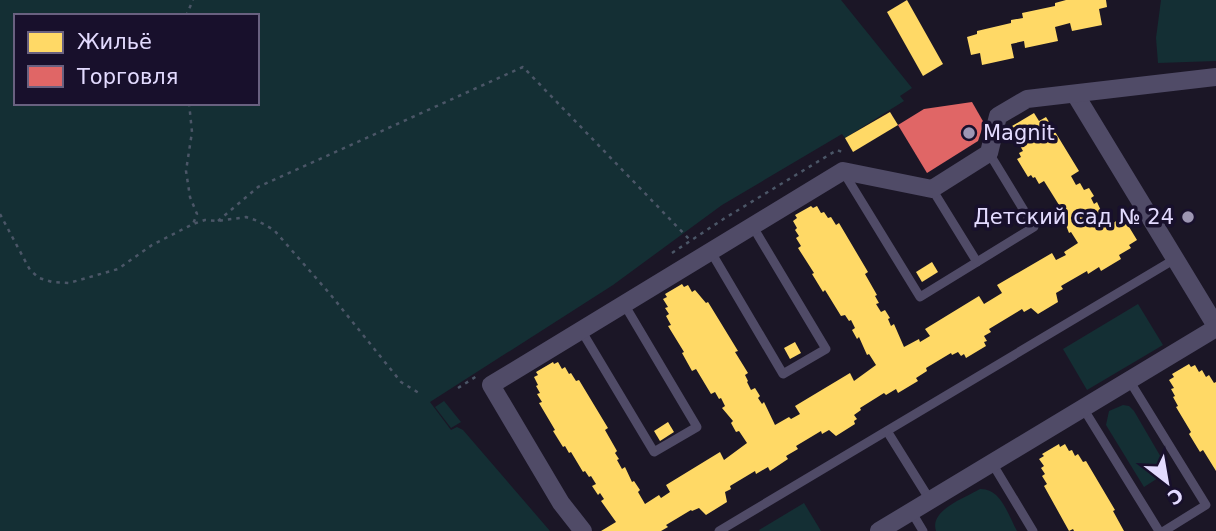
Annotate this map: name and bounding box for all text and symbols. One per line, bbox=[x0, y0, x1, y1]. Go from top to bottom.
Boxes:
legend bbox=[14, 14, 259, 105]
text: Жильё bbox=[77, 30, 152, 54]
text: Торговля bbox=[76, 65, 178, 89]
place label: Magnit bbox=[983, 121, 1055, 145]
marker: Magnit bbox=[961, 125, 977, 141]
place label: Детский сад № 24 bbox=[973, 205, 1174, 229]
marker: Детский сад № 24 bbox=[1180, 209, 1196, 225]
north arrow bbox=[1132, 447, 1202, 517]
text: С bbox=[1164, 484, 1187, 510]

